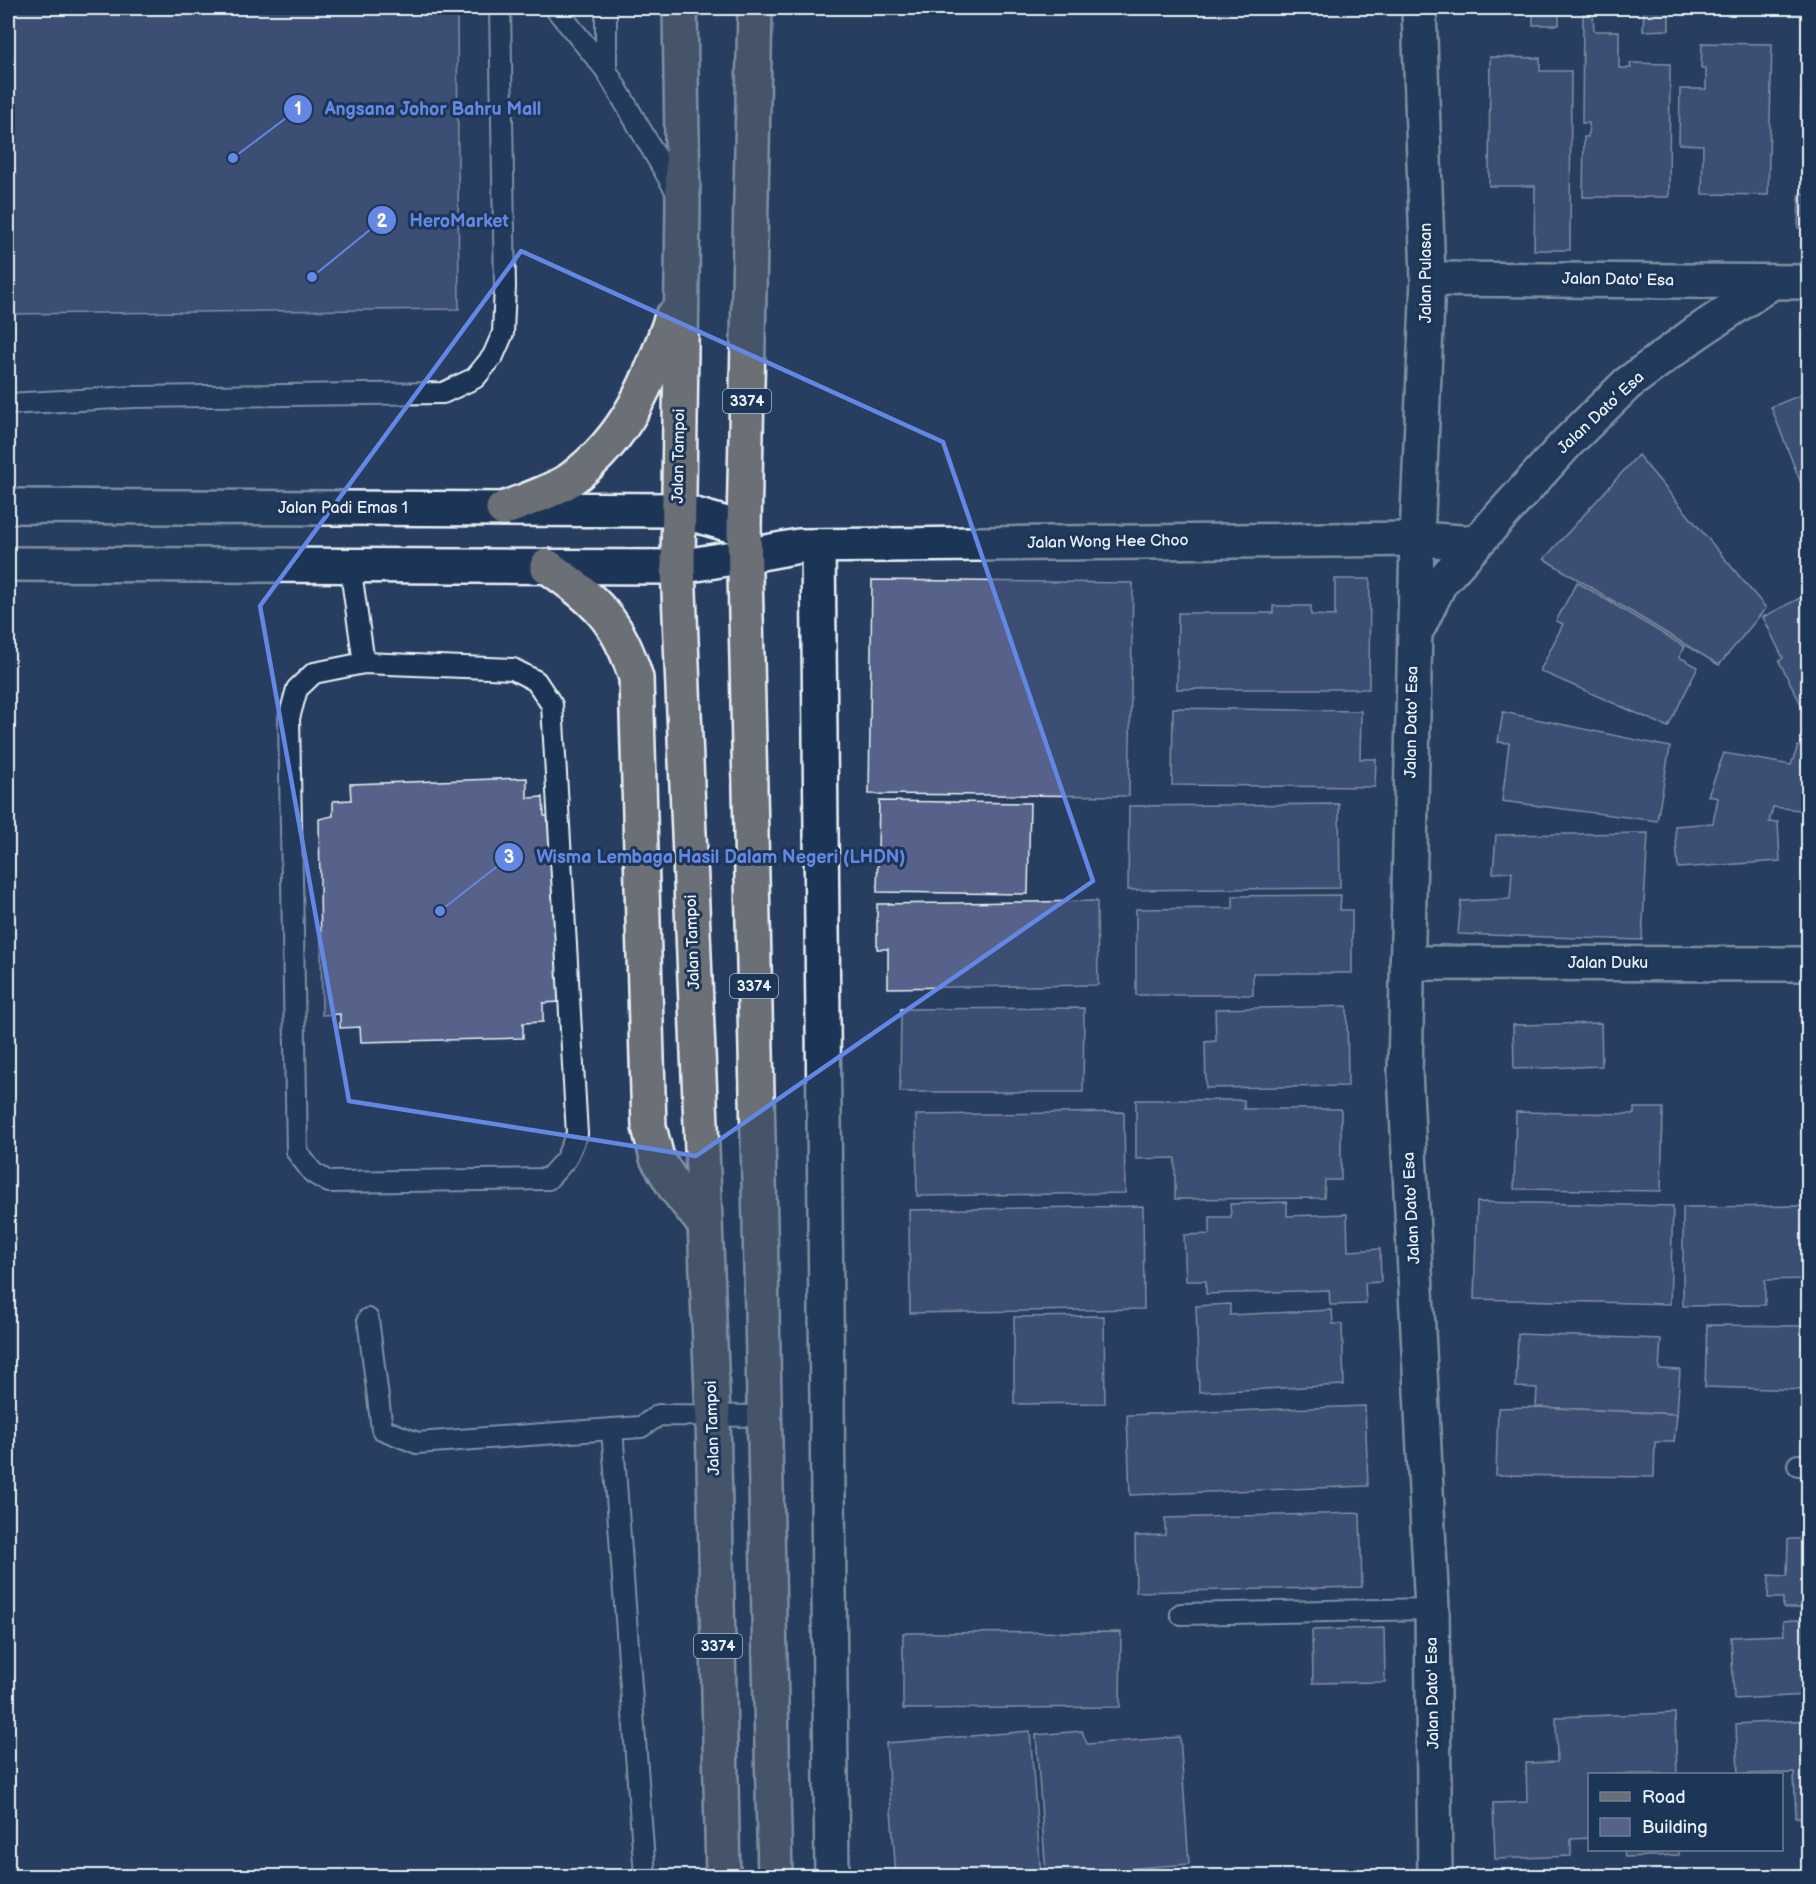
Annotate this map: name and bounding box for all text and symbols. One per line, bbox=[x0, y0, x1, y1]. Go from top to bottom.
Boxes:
callout: Angsana Johor Bahru Mall bbox=[283, 91, 553, 127]
text: 1 bbox=[294, 99, 302, 120]
text: Angsana Johor Bahru Mall bbox=[324, 99, 541, 120]
callout: HeroMarket bbox=[367, 202, 520, 238]
text: 2 bbox=[377, 211, 388, 232]
text: HeroMarket bbox=[409, 211, 509, 232]
street label: Jalan Pulasan bbox=[1417, 223, 1436, 323]
street label: Jalan Dato' Esa bbox=[1562, 270, 1674, 290]
street label: Jalan Dato’ Esa bbox=[1554, 368, 1648, 458]
road number: 3374 bbox=[723, 389, 771, 413]
street label: Jalan Tampoi bbox=[669, 408, 689, 504]
street label: Jalan Padi Emas 1 bbox=[278, 499, 408, 518]
street label: Jalan Wong Hee Choo bbox=[1027, 531, 1189, 553]
street label: Jalan Dato' Esa bbox=[1402, 666, 1422, 778]
callout: Wisma Lembaga Hasil Dalam Negeri (LHDN) bbox=[494, 839, 917, 875]
text: 3 bbox=[504, 847, 514, 868]
text: Wisma Lembaga Hasil Dalam Negeri (LHDN) bbox=[537, 847, 905, 868]
street label: Jalan Tampoi bbox=[682, 894, 704, 990]
street label: Jalan Duku bbox=[1568, 954, 1648, 973]
road number: 3374 bbox=[730, 974, 778, 998]
street label: Jalan Dato' Esa bbox=[1400, 1152, 1424, 1264]
street label: Jalan Tampoi bbox=[702, 1380, 724, 1476]
road number: 3374 bbox=[694, 1634, 742, 1658]
street label: Jalan Dato' Esa bbox=[1423, 1637, 1443, 1749]
legend bbox=[1588, 1773, 1783, 1851]
text: Road bbox=[1642, 1787, 1686, 1808]
text: Building bbox=[1642, 1817, 1708, 1838]

